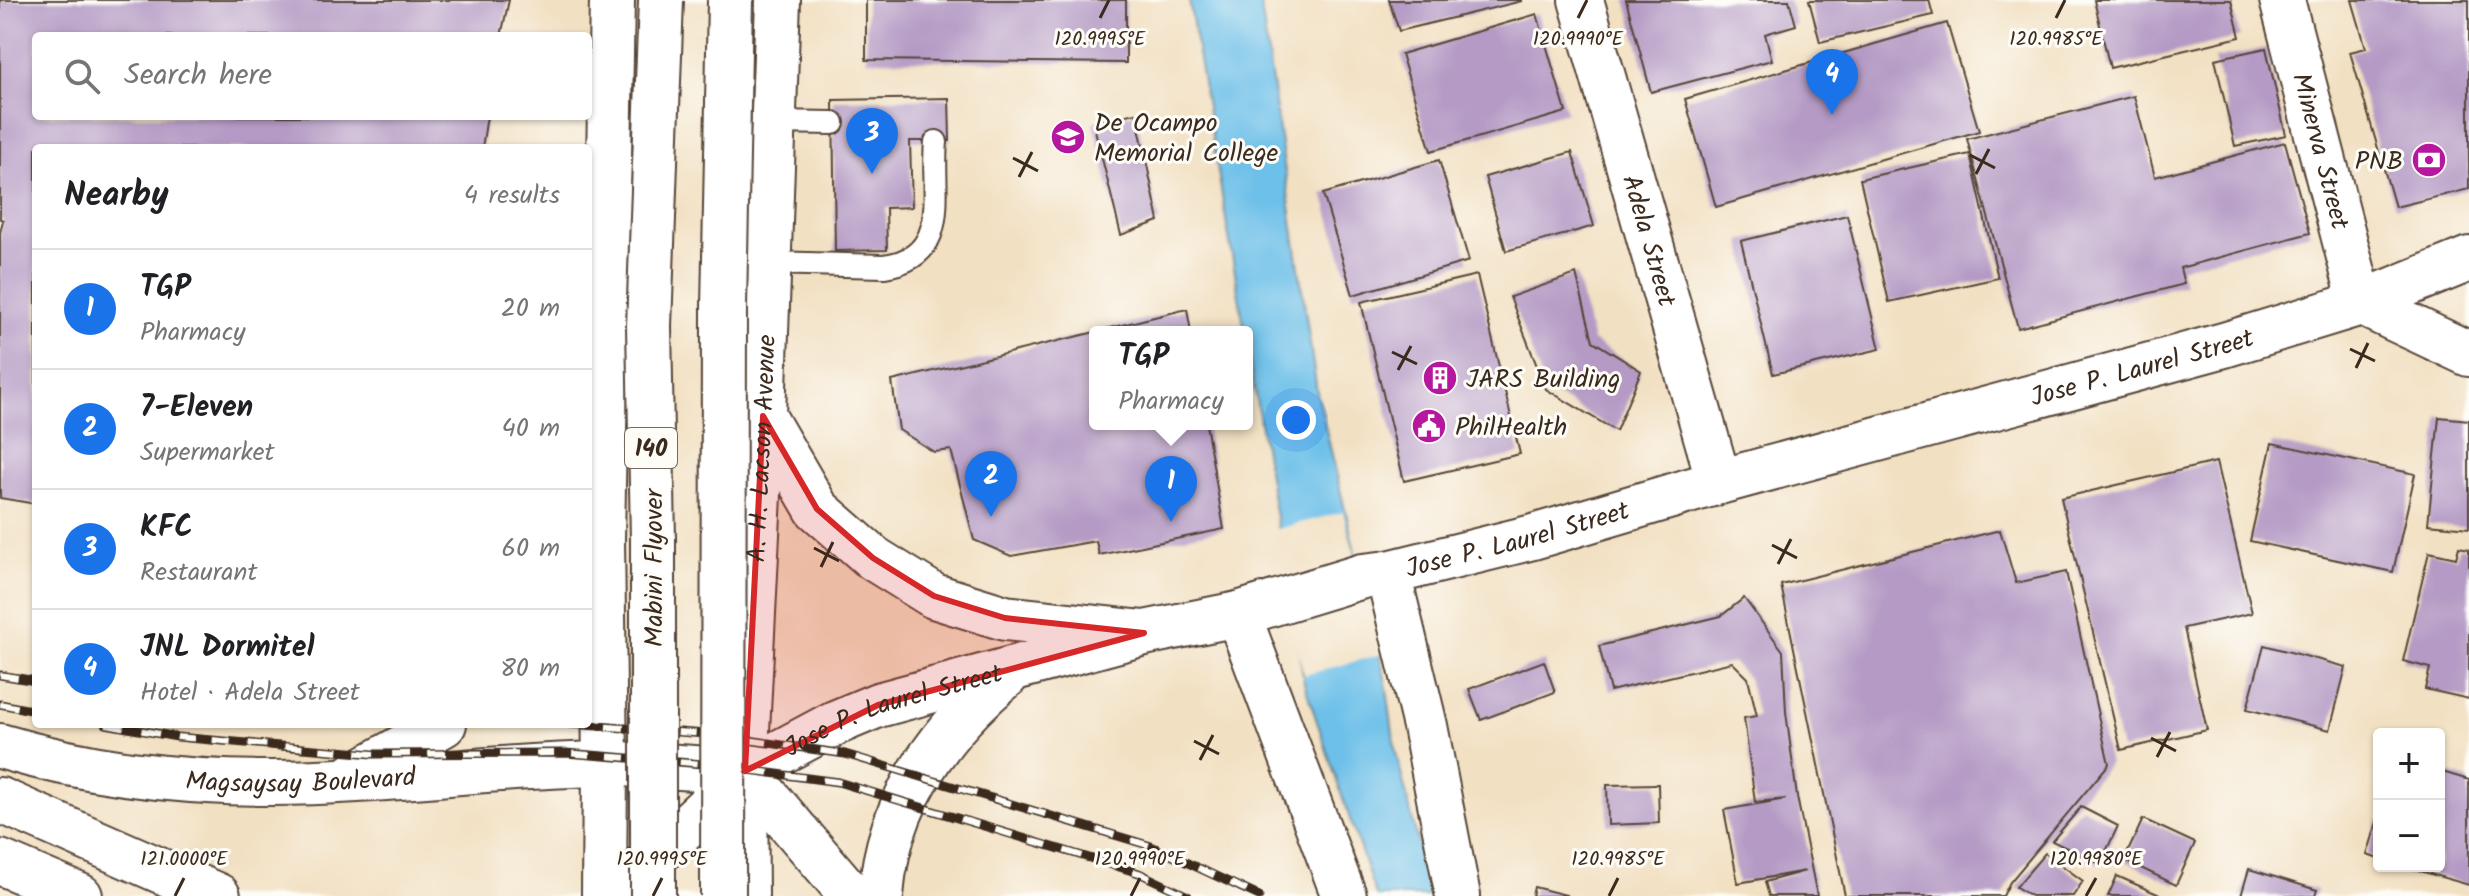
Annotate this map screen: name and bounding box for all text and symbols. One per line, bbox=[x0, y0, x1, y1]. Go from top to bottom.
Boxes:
text: 120.9995°E bbox=[1054, 24, 1147, 56]
text: 120.9990°E bbox=[1533, 24, 1624, 56]
text: 120.9985°E bbox=[2009, 24, 2104, 56]
search box bbox=[32, 32, 592, 120]
pin: 4 bbox=[1806, 49, 1858, 115]
text: Search here bbox=[124, 52, 272, 100]
icon: search bbox=[60, 54, 104, 98]
street label: Minerva Street bbox=[2279, 69, 2360, 235]
place label: De Ocampo Memorial College bbox=[1094, 103, 1279, 175]
pin: 3 bbox=[846, 108, 898, 174]
school or university icon: De Ocampo Memorial College bbox=[1049, 118, 1087, 156]
place label: PNB bbox=[2355, 141, 2403, 183]
bank icon: PNB bbox=[2410, 141, 2448, 179]
text: Nearby bbox=[64, 169, 169, 223]
street label: Adela Street bbox=[1609, 170, 1687, 313]
text: 4 results bbox=[464, 175, 560, 217]
text: TGP bbox=[140, 264, 191, 312]
text: 1 bbox=[86, 288, 94, 330]
text: 20 m bbox=[501, 288, 560, 330]
text: Pharmacy bbox=[140, 312, 246, 354]
street label: Jose P. Laurel Street bbox=[2026, 318, 2260, 420]
popup bbox=[1089, 326, 1253, 430]
street label: A. H. Lacson Avenue bbox=[737, 333, 789, 564]
text: TGP bbox=[1118, 333, 1169, 381]
building icon: JARS Building bbox=[1421, 359, 1459, 397]
place label: JARS Building bbox=[1466, 359, 1620, 401]
text: Pharmacy bbox=[1118, 381, 1224, 423]
text: 7-Eleven bbox=[140, 384, 253, 432]
your location bbox=[1276, 400, 1316, 440]
public building icon: PhilHealth bbox=[1410, 407, 1448, 445]
place label: PhilHealth bbox=[1455, 407, 1567, 449]
text: 2 bbox=[82, 408, 98, 450]
text: 40 m bbox=[502, 408, 560, 450]
road number: 140 bbox=[625, 428, 677, 468]
text: Supermarket bbox=[140, 432, 275, 474]
pin: 2 bbox=[965, 451, 1017, 517]
pin: 1 bbox=[1145, 456, 1197, 522]
street label: Mabini Flyover bbox=[634, 487, 676, 647]
street label: Jose P. Laurel Street bbox=[1401, 490, 1635, 591]
text: KFC bbox=[140, 504, 193, 552]
text: 3 bbox=[83, 528, 97, 570]
text: 60 m bbox=[501, 528, 560, 570]
text: Restaurant bbox=[140, 552, 257, 594]
text: JNL Dormitel bbox=[140, 624, 314, 672]
text: 4 bbox=[83, 648, 97, 690]
text: 80 m bbox=[500, 648, 560, 690]
street label: Jose P. Laurel Street bbox=[777, 653, 1008, 769]
text: Hotel · Adela Street bbox=[140, 672, 360, 714]
map controls bbox=[2373, 728, 2445, 872]
button: + bbox=[2373, 728, 2445, 800]
street label: Magsaysay Boulevard bbox=[184, 757, 418, 806]
button: − bbox=[2373, 800, 2445, 872]
text: 121.0000°E bbox=[140, 844, 229, 876]
text: 120.9995°E bbox=[616, 844, 709, 876]
text: 120.9990°E bbox=[1095, 844, 1186, 876]
text: 120.9985°E bbox=[1571, 844, 1666, 876]
text: 120.9980°E bbox=[2050, 844, 2144, 876]

